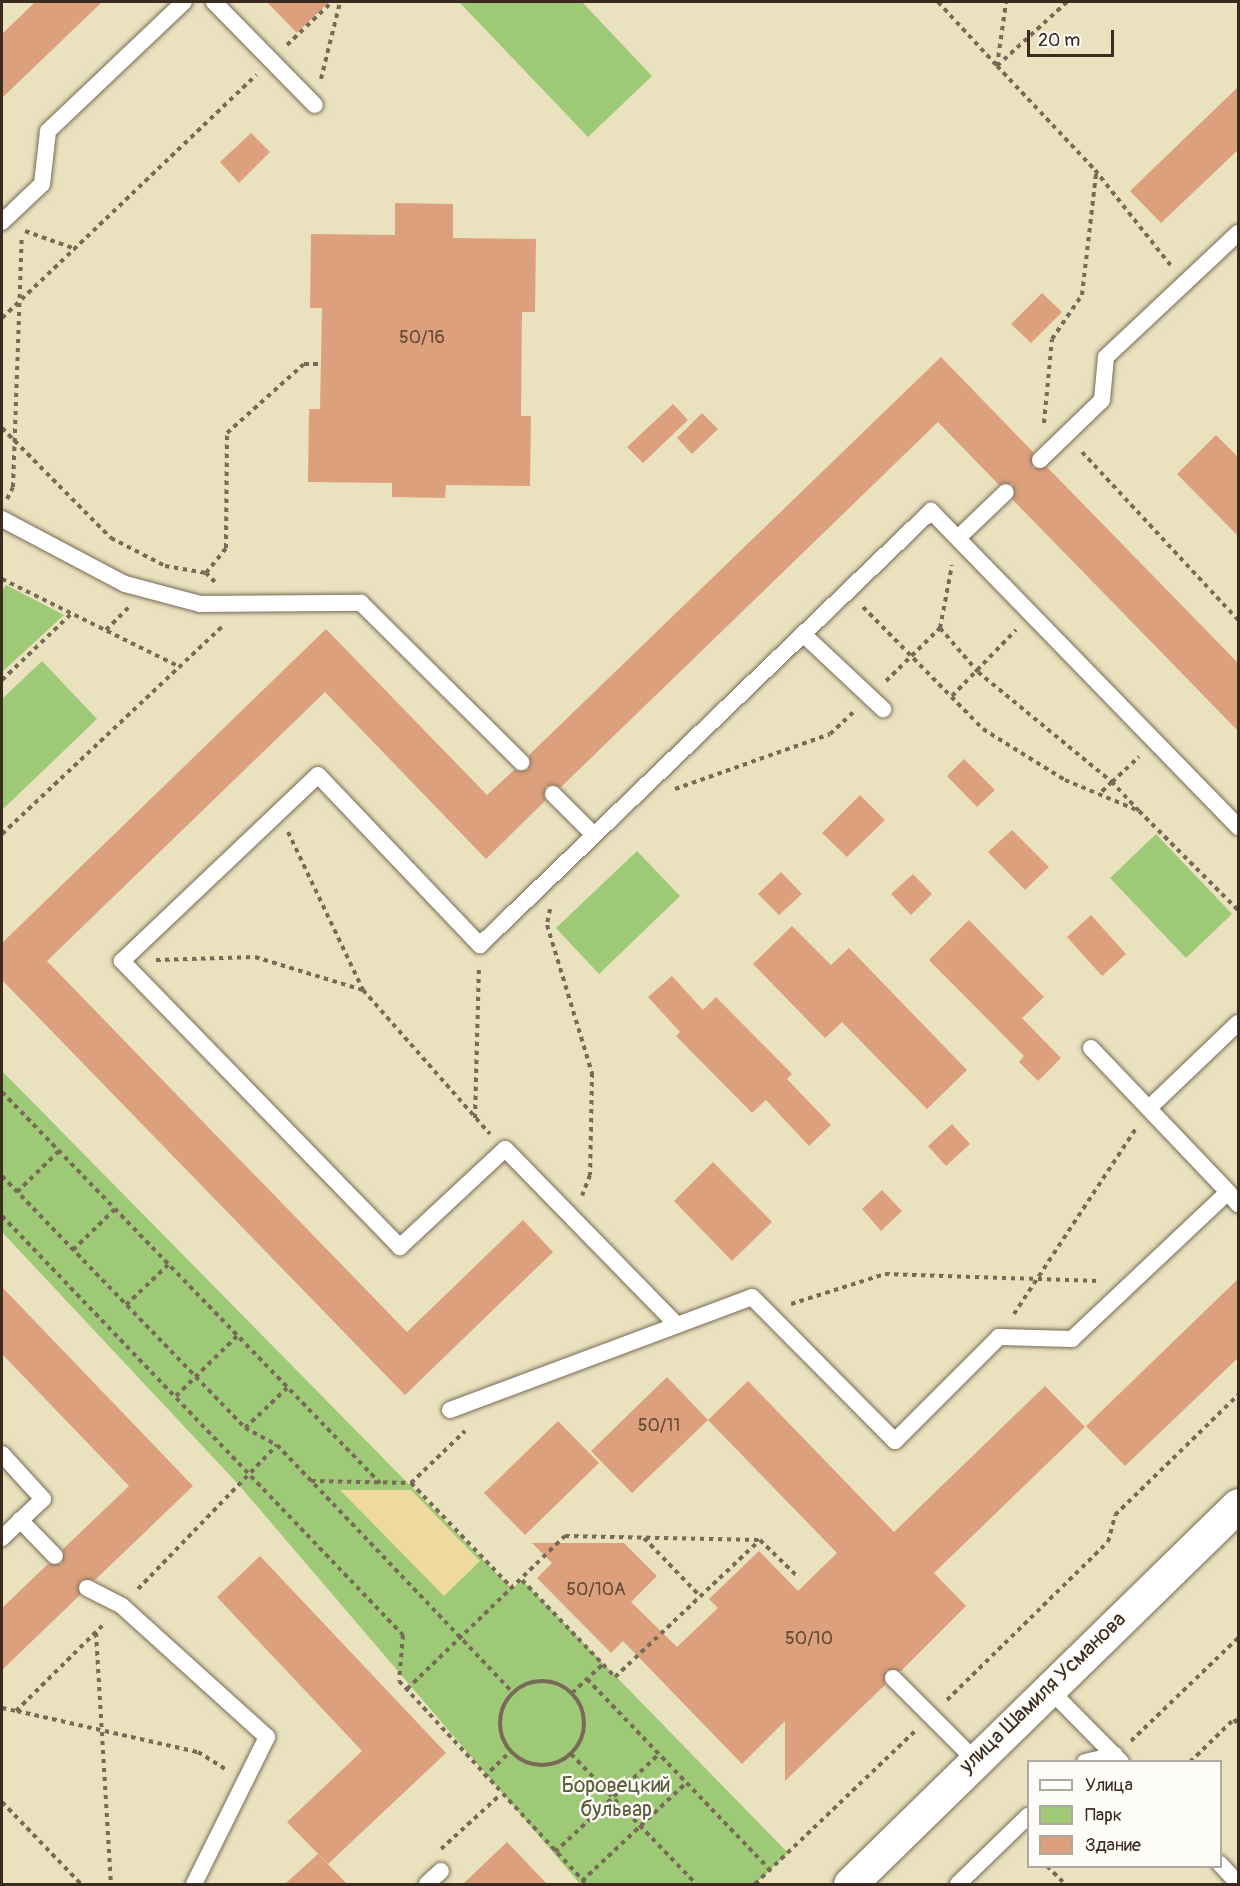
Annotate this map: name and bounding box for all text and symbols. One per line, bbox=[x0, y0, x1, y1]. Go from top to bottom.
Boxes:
scale bar bbox=[1030, 18, 1117, 56]
text: 20 m bbox=[1038, 29, 1080, 52]
house number: 50/16 bbox=[399, 327, 445, 349]
house number: 50/11 bbox=[638, 1415, 680, 1437]
house number: 50/10А bbox=[566, 1579, 626, 1601]
street label: улица Шамиля Усманова bbox=[955, 1607, 1131, 1779]
house number: 50/10 bbox=[785, 1628, 833, 1650]
legend bbox=[1027, 1760, 1222, 1868]
park label: Боровецкий бульвар bbox=[561, 1773, 671, 1823]
text: Улица bbox=[1085, 1774, 1133, 1797]
text: Парк bbox=[1085, 1804, 1122, 1827]
text: Здание bbox=[1085, 1834, 1141, 1857]

